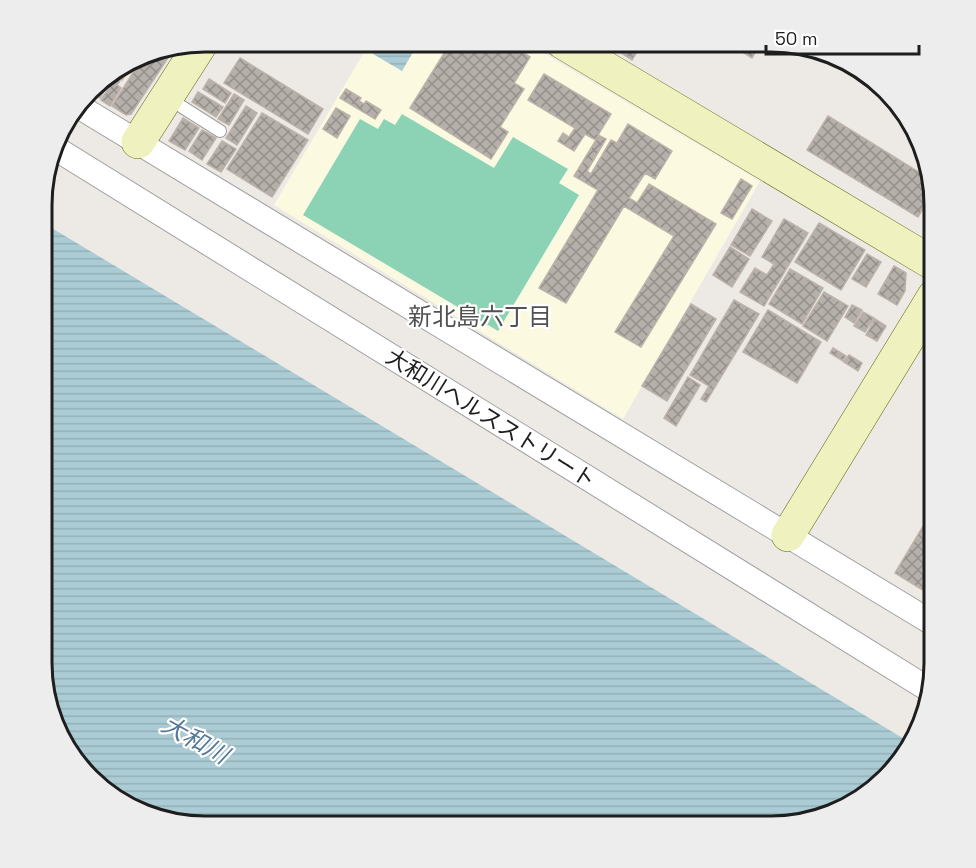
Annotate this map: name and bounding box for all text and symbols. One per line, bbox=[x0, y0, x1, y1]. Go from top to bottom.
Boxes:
scale bar bbox=[766, 18, 919, 56]
text: 50 m bbox=[775, 27, 817, 50]
district label: 新北島六丁目 bbox=[408, 301, 552, 332]
street label: 大和川ヘルスストリート bbox=[381, 342, 601, 494]
water label: 大和川 bbox=[156, 709, 237, 772]

